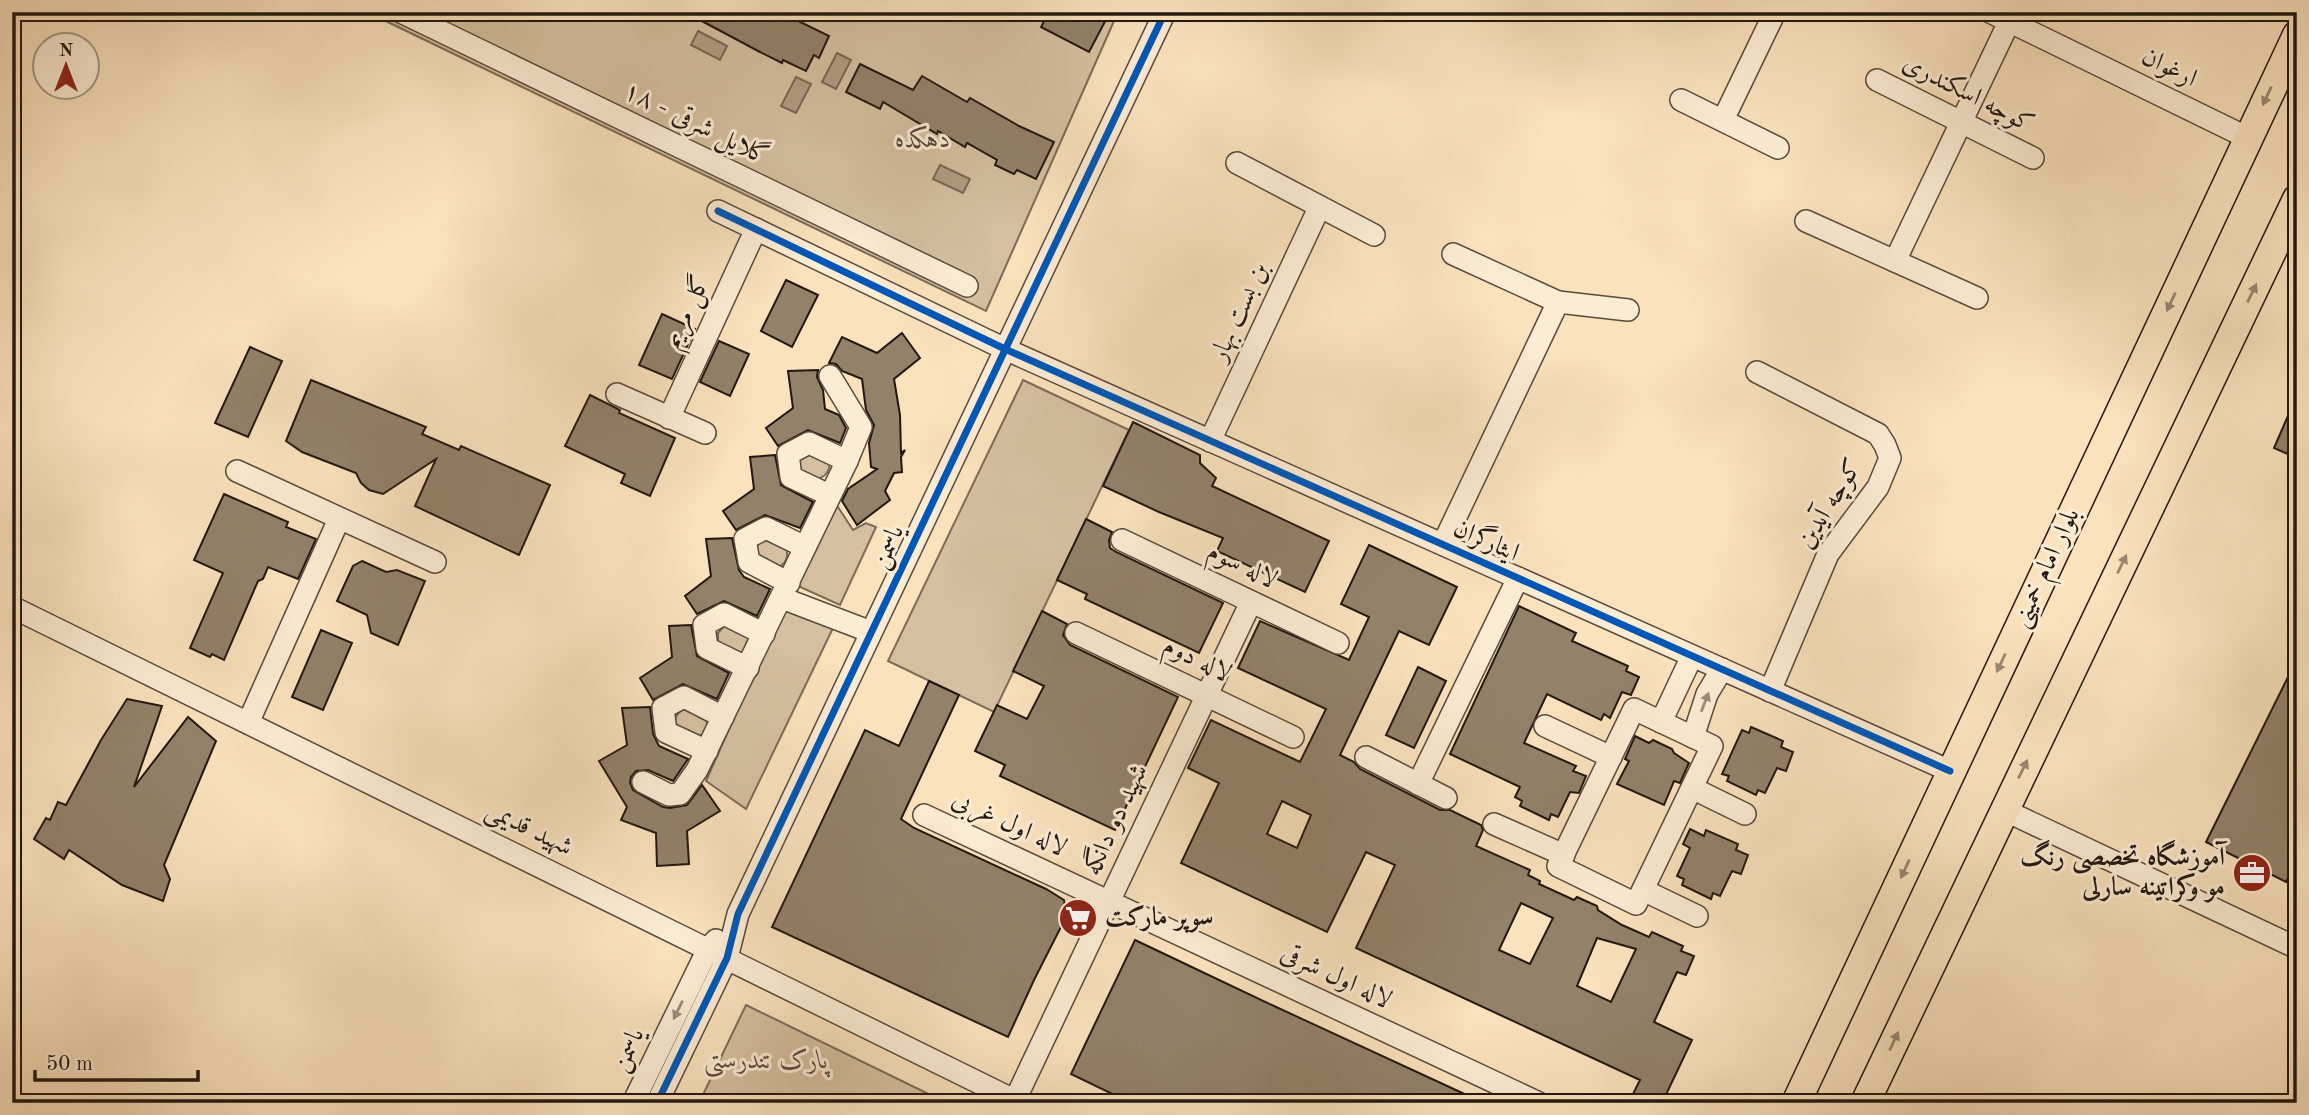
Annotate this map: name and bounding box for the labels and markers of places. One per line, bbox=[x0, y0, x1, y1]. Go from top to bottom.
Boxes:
place label: آموزشگاه تخصصی رنگ مو وکراتینه سارلی bbox=[2020, 839, 2228, 903]
office icon: آموزشگاه تخصصی رنگ مو وکراتینه سارلی bbox=[2231, 852, 2273, 894]
supermarket icon: سوپر مارکت bbox=[1057, 897, 1099, 939]
place label: سوپر مارکت bbox=[1105, 904, 1214, 933]

